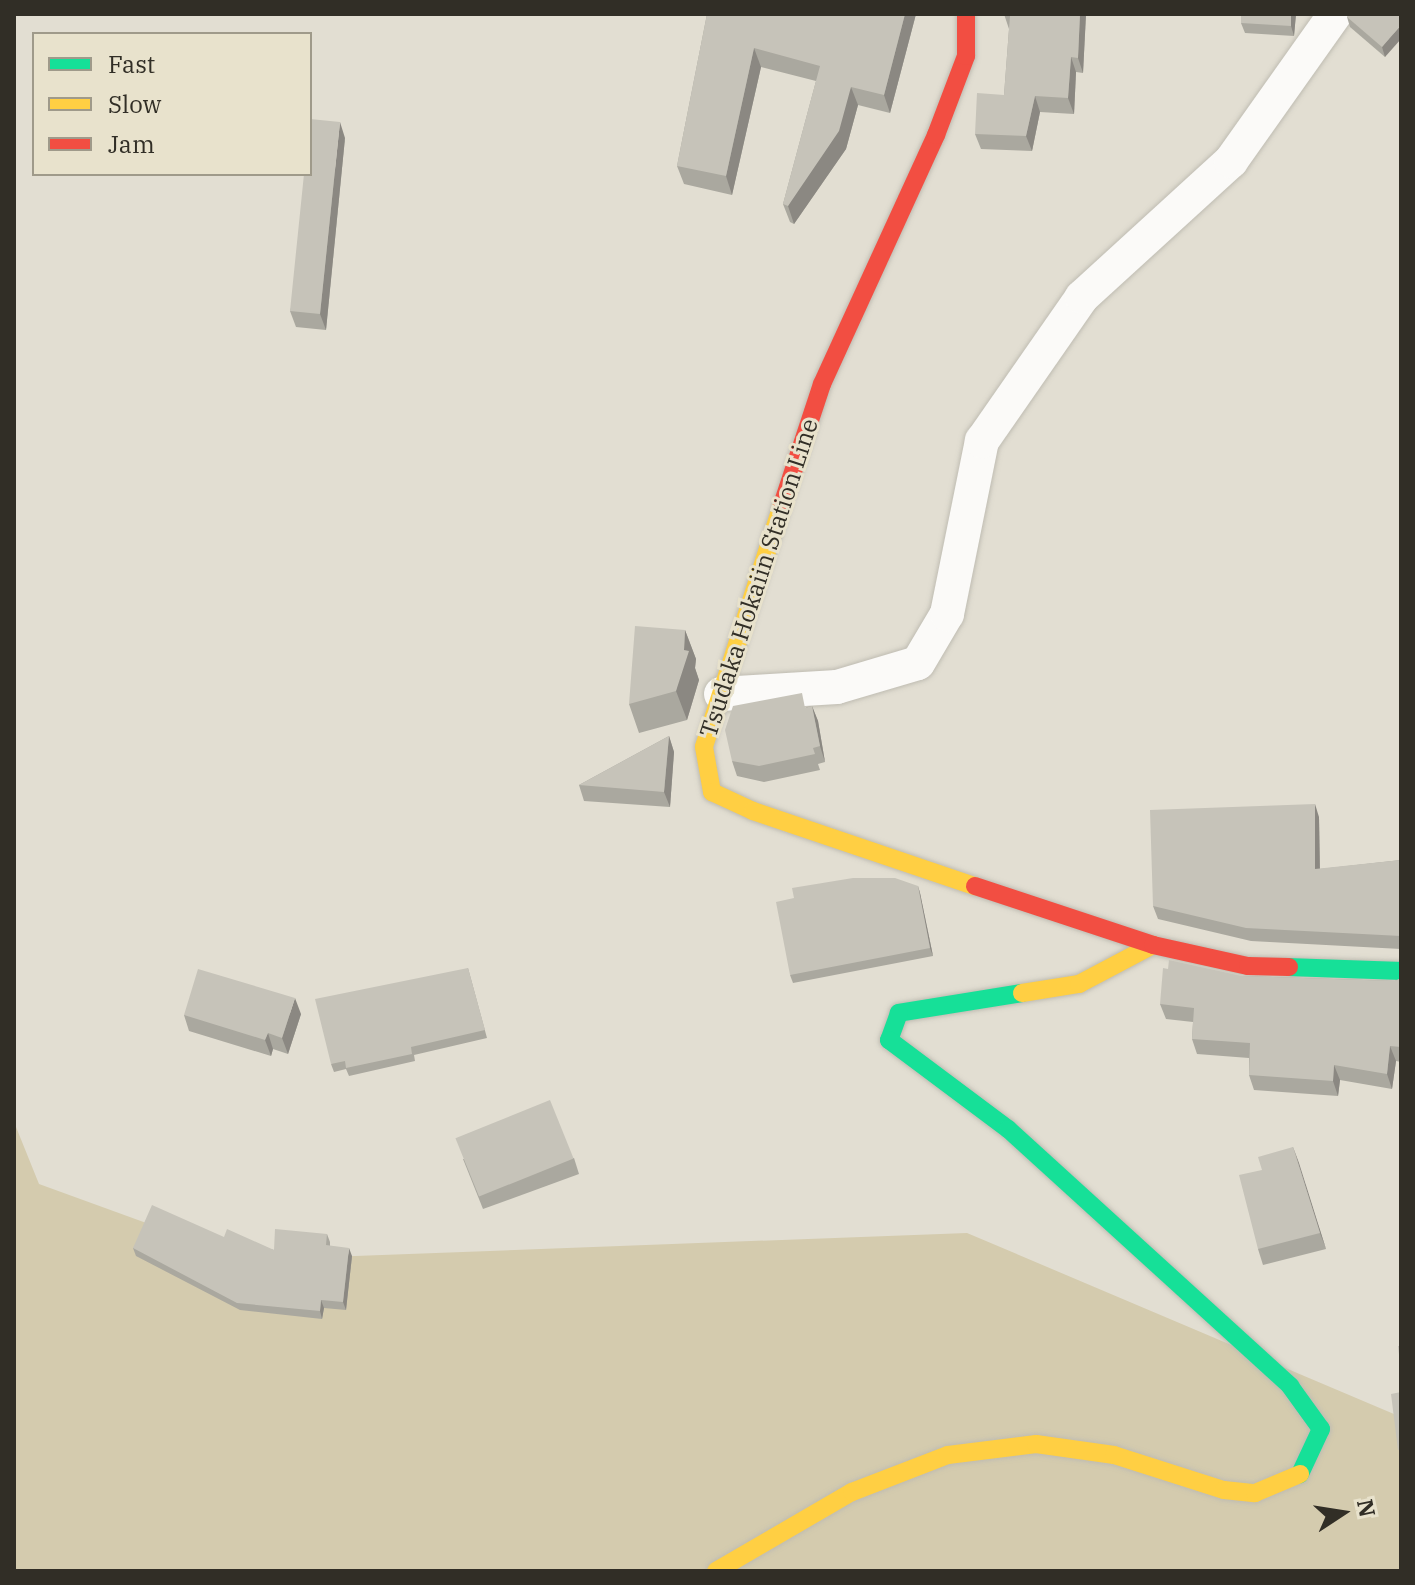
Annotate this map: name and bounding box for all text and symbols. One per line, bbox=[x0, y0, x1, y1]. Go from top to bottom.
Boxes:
legend bbox=[32, 32, 312, 176]
text: Fast bbox=[108, 48, 155, 80]
text: Slow bbox=[108, 88, 161, 120]
text: Jam bbox=[108, 128, 155, 160]
street label: Tsudaka Hokaiin Station Line bbox=[694, 415, 824, 741]
north arrow bbox=[1303, 1473, 1383, 1553]
text: N bbox=[1351, 1496, 1383, 1519]

